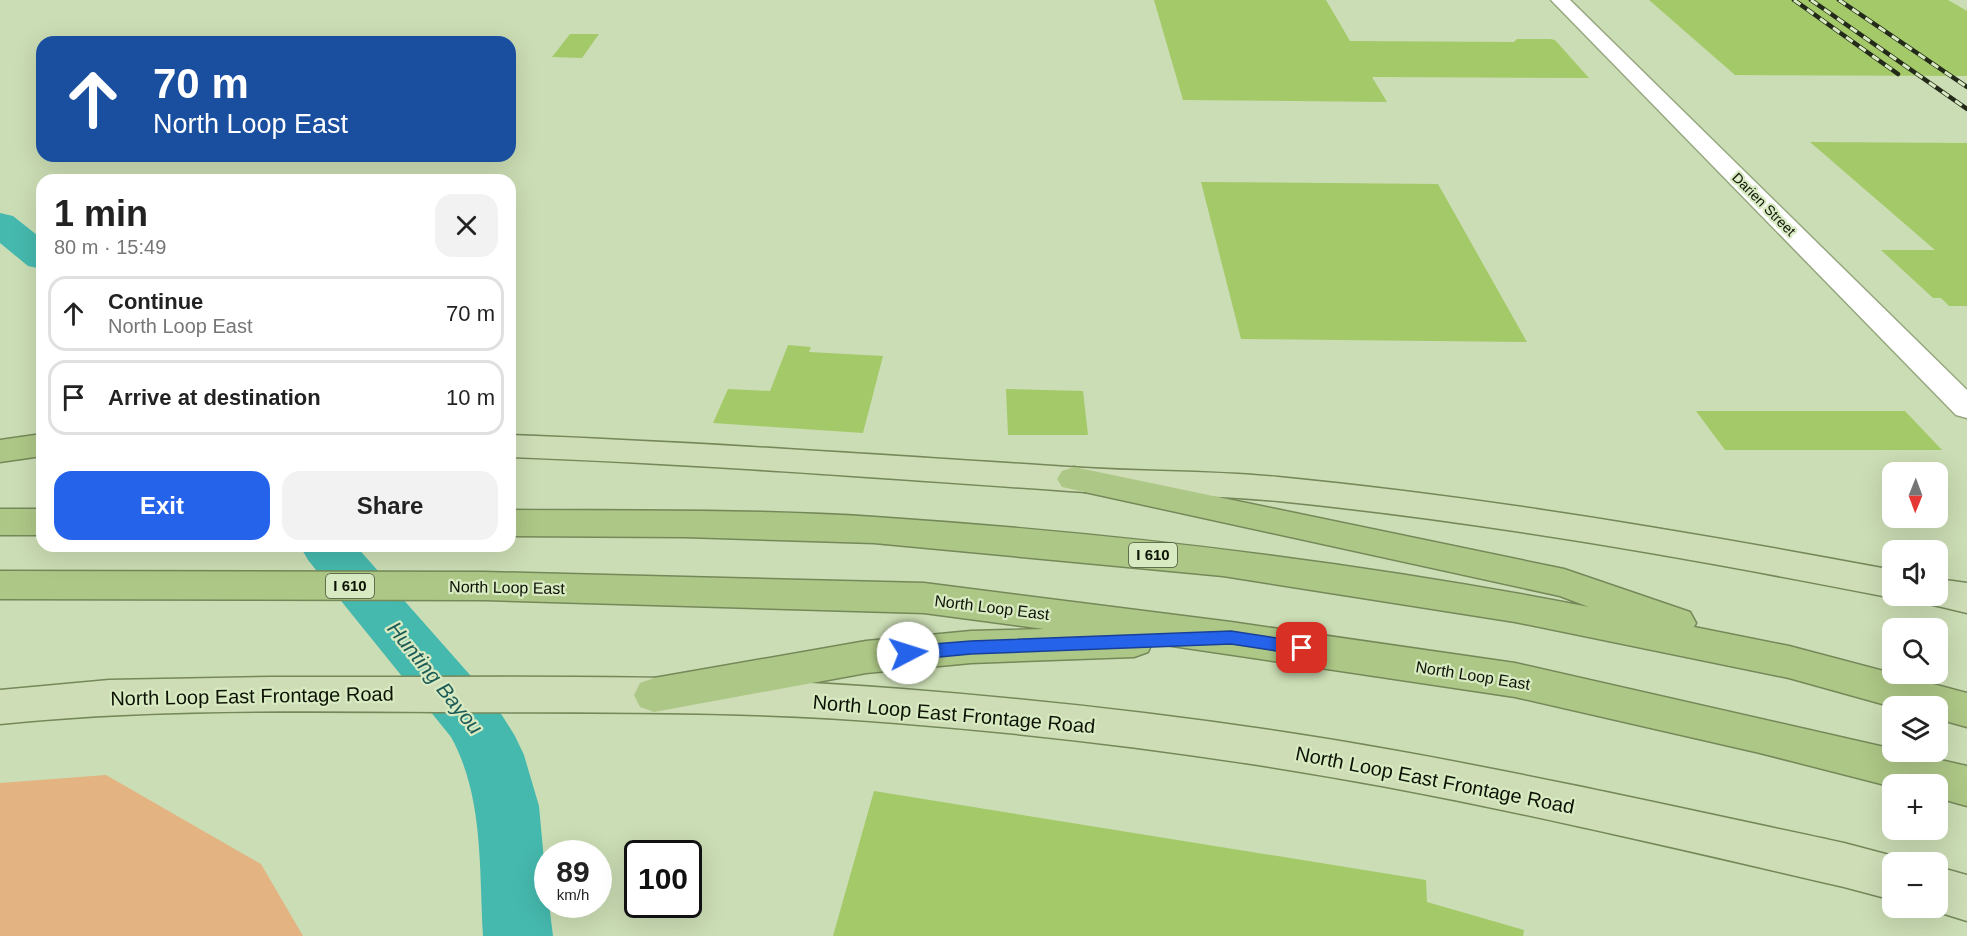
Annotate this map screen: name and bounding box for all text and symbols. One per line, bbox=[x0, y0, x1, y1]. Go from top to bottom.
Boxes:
icon: ahead bbox=[54, 60, 132, 138]
text: 70 m bbox=[153, 60, 249, 107]
text: North Loop East bbox=[153, 109, 348, 139]
street label: Darien Street bbox=[1729, 169, 1799, 239]
text: 1 min bbox=[54, 193, 148, 234]
button: close bbox=[435, 194, 498, 257]
text: 80 m · 15:49 bbox=[54, 236, 166, 258]
text: Continue bbox=[108, 289, 203, 314]
icon: ahead bbox=[57, 297, 90, 330]
text: 70 m bbox=[446, 301, 495, 326]
text: North Loop East bbox=[108, 315, 253, 337]
icon: arrive bbox=[57, 381, 90, 414]
text: Arrive at destination bbox=[108, 385, 321, 410]
text: 10 m bbox=[446, 385, 495, 410]
north arrow bbox=[1882, 462, 1948, 528]
map controls bbox=[1882, 462, 1948, 918]
button: Exit bbox=[54, 471, 270, 540]
button: Share bbox=[282, 471, 498, 540]
button: sound bbox=[1882, 540, 1948, 606]
road number: I 610 bbox=[1129, 543, 1177, 567]
road number: I 610 bbox=[326, 574, 374, 598]
street label: North Loop East bbox=[449, 578, 565, 597]
street label: North Loop East bbox=[934, 592, 1051, 623]
water label: Hunting Bayou bbox=[383, 617, 488, 739]
button: search bbox=[1882, 618, 1948, 684]
position arrow bbox=[876, 621, 940, 685]
pin bbox=[1276, 622, 1327, 673]
icon: arrive bbox=[1285, 631, 1318, 664]
street label: North Loop East bbox=[1414, 658, 1532, 693]
street label: North Loop East Frontage Road bbox=[110, 683, 394, 709]
street label: North Loop East Frontage Road bbox=[812, 691, 1096, 737]
button: layers bbox=[1882, 696, 1948, 762]
street label: North Loop East Frontage Road bbox=[1294, 742, 1576, 818]
button: + bbox=[1882, 774, 1948, 840]
speed limit sign: 100 bbox=[624, 840, 702, 918]
button: − bbox=[1882, 852, 1948, 918]
text: 89 bbox=[556, 855, 590, 888]
text: km/h bbox=[557, 886, 589, 903]

